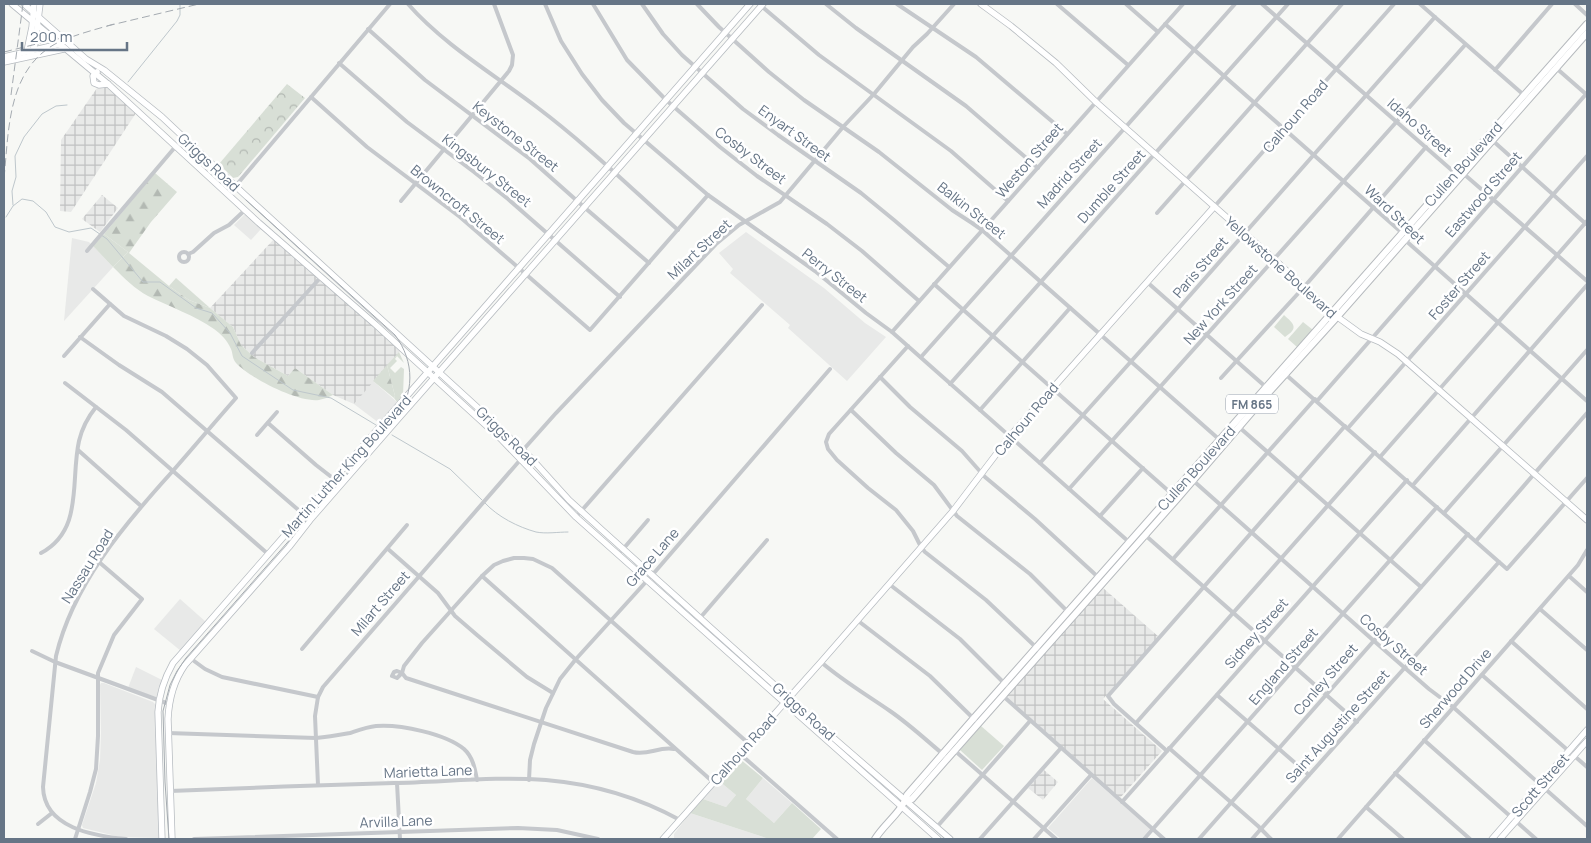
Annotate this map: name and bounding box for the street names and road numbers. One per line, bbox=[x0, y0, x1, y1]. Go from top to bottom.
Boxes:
street label: Calhoun Road bbox=[1258, 76, 1332, 156]
street label: Idaho Street bbox=[1384, 94, 1457, 161]
street label: Keystone Street bbox=[469, 96, 563, 176]
street label: Enyart Street bbox=[755, 100, 835, 166]
street label: Weston Street bbox=[991, 118, 1067, 202]
street label: Cullen Boulevard bbox=[1420, 118, 1506, 210]
street label: Cosby Street bbox=[711, 122, 791, 188]
street label: Griggs Road bbox=[174, 128, 244, 196]
street label: Kingsbury Street bbox=[438, 129, 536, 211]
street label: Madrid Street bbox=[1032, 134, 1106, 212]
street label: Dumble Street bbox=[1073, 145, 1150, 227]
street label: Eastwood Street bbox=[1440, 147, 1526, 241]
street label: Browncroft Street bbox=[407, 160, 509, 248]
street label: Balkin Street bbox=[934, 177, 1010, 243]
street label: Ward Street bbox=[1361, 180, 1430, 248]
street label: Yellowstone Boulevard bbox=[1221, 212, 1341, 322]
street label: Milart Street bbox=[663, 214, 735, 283]
street label: Paris Street bbox=[1168, 232, 1232, 302]
street label: Perry Street bbox=[798, 244, 872, 307]
street label: Foster Street bbox=[1424, 246, 1494, 323]
street label: New York Street bbox=[1179, 259, 1261, 348]
street label: Calhoun Road bbox=[990, 378, 1062, 460]
street label: Martin Luther King Boulevard bbox=[277, 391, 415, 541]
road number: FM 865 bbox=[1226, 394, 1278, 414]
street label: Griggs Road bbox=[472, 402, 542, 470]
street label: Cullen Boulevard bbox=[1153, 422, 1239, 514]
street label: Grace Lane bbox=[621, 523, 683, 591]
street label: Nassau Road bbox=[57, 525, 117, 607]
street label: Milart Street bbox=[346, 566, 414, 640]
street label: Sidney Street bbox=[1220, 593, 1292, 672]
street label: Cosby Street bbox=[1356, 609, 1433, 679]
street label: England Street bbox=[1244, 623, 1322, 709]
street label: Conley Street bbox=[1289, 639, 1362, 719]
street label: Sherwood Drive bbox=[1415, 644, 1495, 732]
street label: Saint Augustine Street bbox=[1281, 665, 1393, 787]
street label: Griggs Road bbox=[769, 678, 839, 744]
street label: Calhoun Road bbox=[706, 709, 780, 789]
street label: Scott Street bbox=[1507, 749, 1573, 821]
street label: Marietta Lane bbox=[384, 760, 472, 782]
street label: Arvilla Lane bbox=[359, 810, 433, 832]

